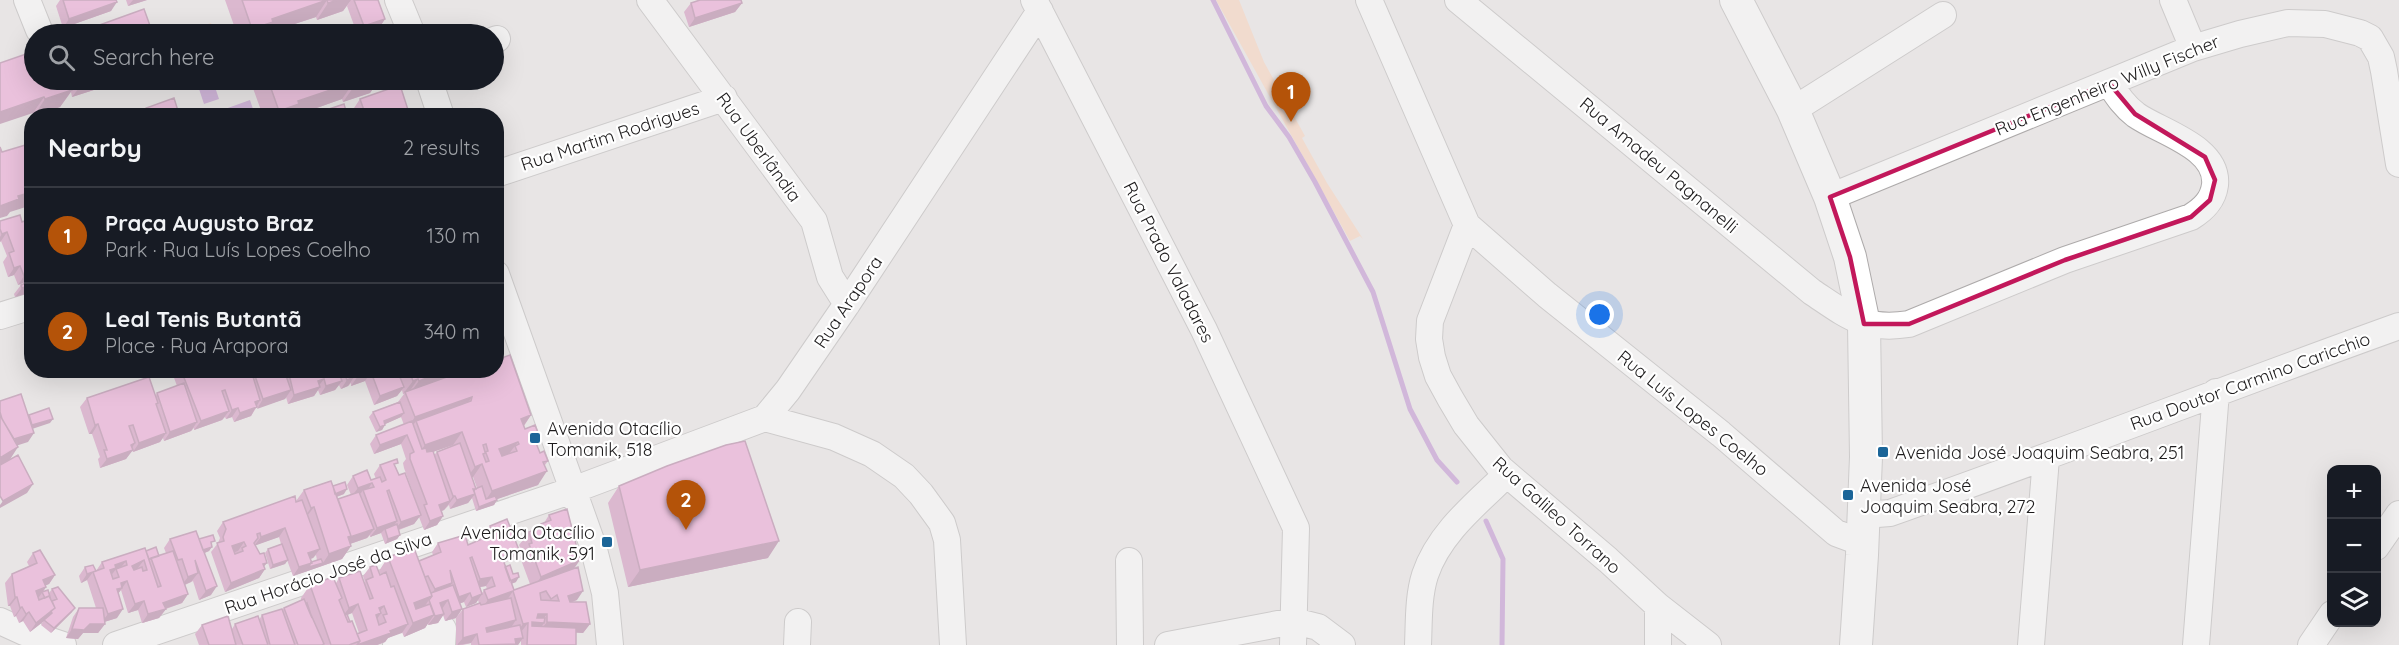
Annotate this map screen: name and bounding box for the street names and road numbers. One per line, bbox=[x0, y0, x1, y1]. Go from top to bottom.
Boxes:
street label: Rua Engenheiro Willy Fischer bbox=[1991, 29, 2223, 141]
street label: Rua Uberlândia bbox=[712, 88, 806, 206]
street label: Rua Amadeu Pagnanelli bbox=[1575, 92, 1743, 238]
street label: Rua Martim Rodrigues bbox=[518, 96, 702, 176]
street label: Rua Prado Valadares bbox=[1118, 178, 1220, 346]
street label: Rua Arapora bbox=[809, 251, 887, 353]
street label: Rua Doutor Carmino Caricchio bbox=[2127, 327, 2373, 435]
street label: Rua Luís Lopes Coelho bbox=[1613, 345, 1773, 481]
street label: Rua Galileo Torrano bbox=[1488, 451, 1626, 579]
street label: Rua Horácio José da Silva bbox=[221, 527, 435, 619]

